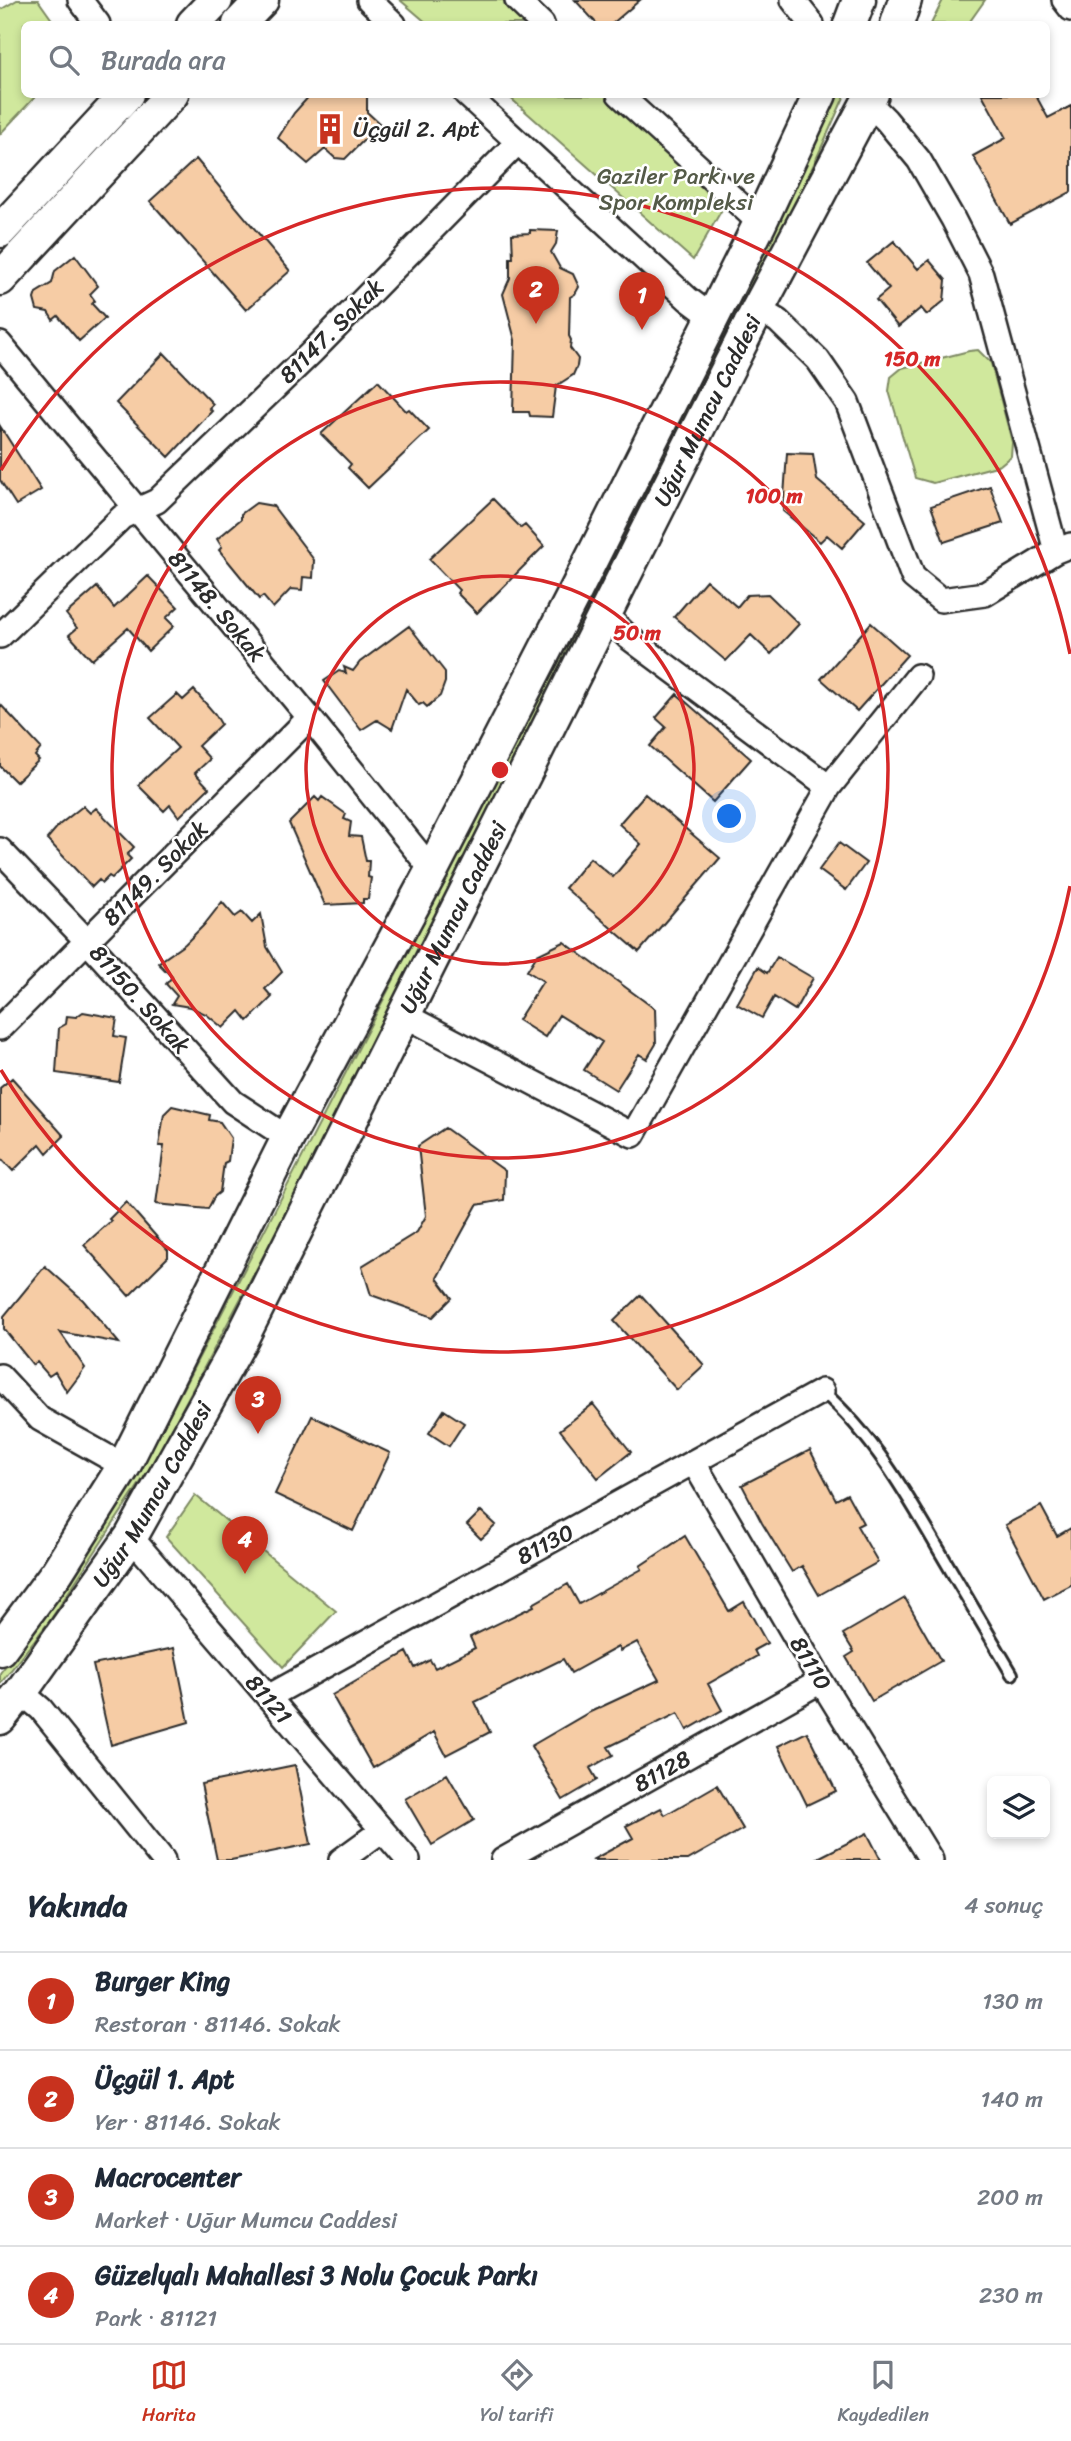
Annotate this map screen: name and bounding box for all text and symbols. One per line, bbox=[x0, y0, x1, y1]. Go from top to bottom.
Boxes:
search box bbox=[21, 21, 1050, 98]
text: Burada ara bbox=[101, 37, 225, 83]
icon: search bbox=[45, 41, 83, 79]
place label: Üçgül 2. Apt bbox=[353, 109, 480, 150]
building icon: Üçgül 2. Apt bbox=[313, 112, 347, 146]
park label: Gaziler Parkı ve Spor Kompleksi bbox=[597, 156, 755, 223]
pin: 2 bbox=[513, 266, 559, 324]
street label: 81147. Sokak bbox=[269, 269, 394, 394]
pin: 1 bbox=[619, 272, 665, 330]
street label: Uğur Mumcu Caddesi bbox=[642, 307, 773, 514]
text: 150 m bbox=[884, 340, 941, 378]
text: 100 m bbox=[745, 477, 803, 515]
street label: 81148. Sokak bbox=[157, 541, 276, 672]
text: 50 m bbox=[613, 614, 662, 652]
centre of rings bbox=[488, 758, 512, 782]
your location bbox=[712, 799, 746, 833]
street label: 81149. Sokak bbox=[92, 810, 218, 936]
street label: Uğur Mumcu Caddesi bbox=[388, 813, 519, 1021]
street label: 81150. Sokak bbox=[78, 935, 201, 1064]
pin: 3 bbox=[235, 1376, 281, 1434]
street label: Uğur Mumcu Caddesi bbox=[81, 1393, 224, 1596]
street label: 81130 bbox=[509, 1512, 582, 1577]
pin: 4 bbox=[222, 1516, 268, 1574]
street label: 81110 bbox=[778, 1628, 843, 1699]
street label: 81121 bbox=[235, 1664, 303, 1734]
street label: 81128 bbox=[626, 1739, 699, 1804]
map controls bbox=[987, 1776, 1050, 1839]
button: layers bbox=[987, 1776, 1050, 1839]
text: Yakında bbox=[28, 1879, 128, 1933]
text: 4 sonuç bbox=[964, 1885, 1043, 1926]
text: Burger King bbox=[95, 1958, 230, 2004]
text: 1 bbox=[46, 1981, 56, 2022]
text: 130 m bbox=[982, 1981, 1043, 2022]
text: Restoran · 81146. Sokak bbox=[95, 2004, 341, 2045]
text: Üçgül 1. Apt bbox=[95, 2056, 234, 2102]
text: 2 bbox=[44, 2079, 58, 2120]
text: 140 m bbox=[981, 2079, 1043, 2120]
text: Yer · 81146. Sokak bbox=[95, 2102, 281, 2143]
text: Macrocenter bbox=[95, 2154, 241, 2200]
text: 3 bbox=[45, 2177, 57, 2218]
text: 200 m bbox=[977, 2177, 1043, 2218]
text: Market · Uğur Mumcu Caddesi bbox=[95, 2200, 397, 2241]
text: Güzelyalı Mahallesi 3 Nolu Çocuk Parkı bbox=[95, 2252, 538, 2298]
text: 4 bbox=[44, 2275, 58, 2316]
text: 230 m bbox=[979, 2275, 1043, 2316]
text: Park · 81121 bbox=[95, 2298, 217, 2339]
tab: Harita bbox=[142, 2356, 196, 2431]
tab: Yol tarifi bbox=[480, 2356, 553, 2431]
tab: Kaydedilen bbox=[838, 2356, 929, 2431]

